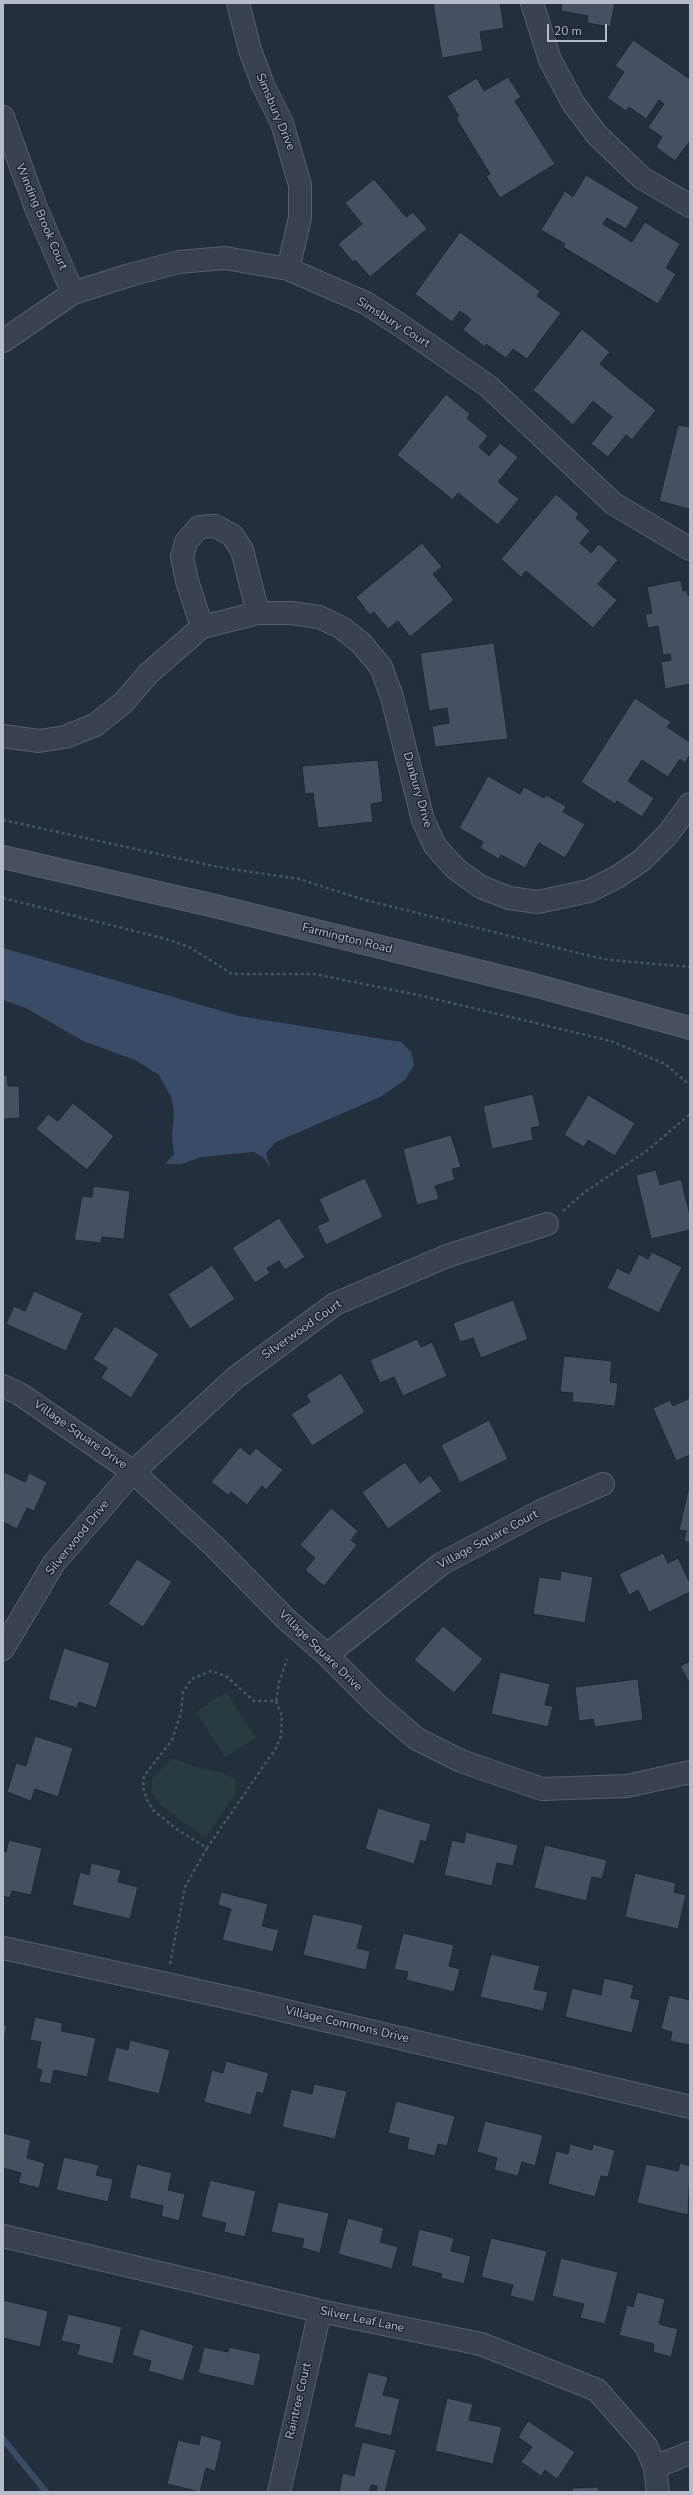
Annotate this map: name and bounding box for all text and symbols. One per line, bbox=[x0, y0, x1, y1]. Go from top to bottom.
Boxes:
scale bar bbox=[549, 16, 609, 42]
text: 20 m bbox=[554, 23, 582, 39]
street label: Simsbury Drive bbox=[252, 71, 298, 153]
street label: Winding Brook Court bbox=[12, 162, 70, 272]
street label: Simsbury Court bbox=[354, 295, 432, 351]
street label: Danbury Drive bbox=[399, 750, 435, 830]
street label: Farmington Road bbox=[300, 921, 394, 957]
street label: Silverwood Court bbox=[259, 1297, 345, 1363]
street label: Village Square Drive bbox=[31, 1397, 129, 1473]
street label: Silverwood Drive bbox=[43, 1497, 113, 1579]
street label: Village Square Court bbox=[435, 1507, 541, 1573]
street label: Village Square Drive bbox=[275, 1607, 365, 1695]
street label: Village Commons Drive bbox=[284, 2004, 410, 2046]
street label: Silver Leaf Lane bbox=[319, 2304, 405, 2336]
street label: Raintree Court bbox=[283, 2361, 315, 2441]

